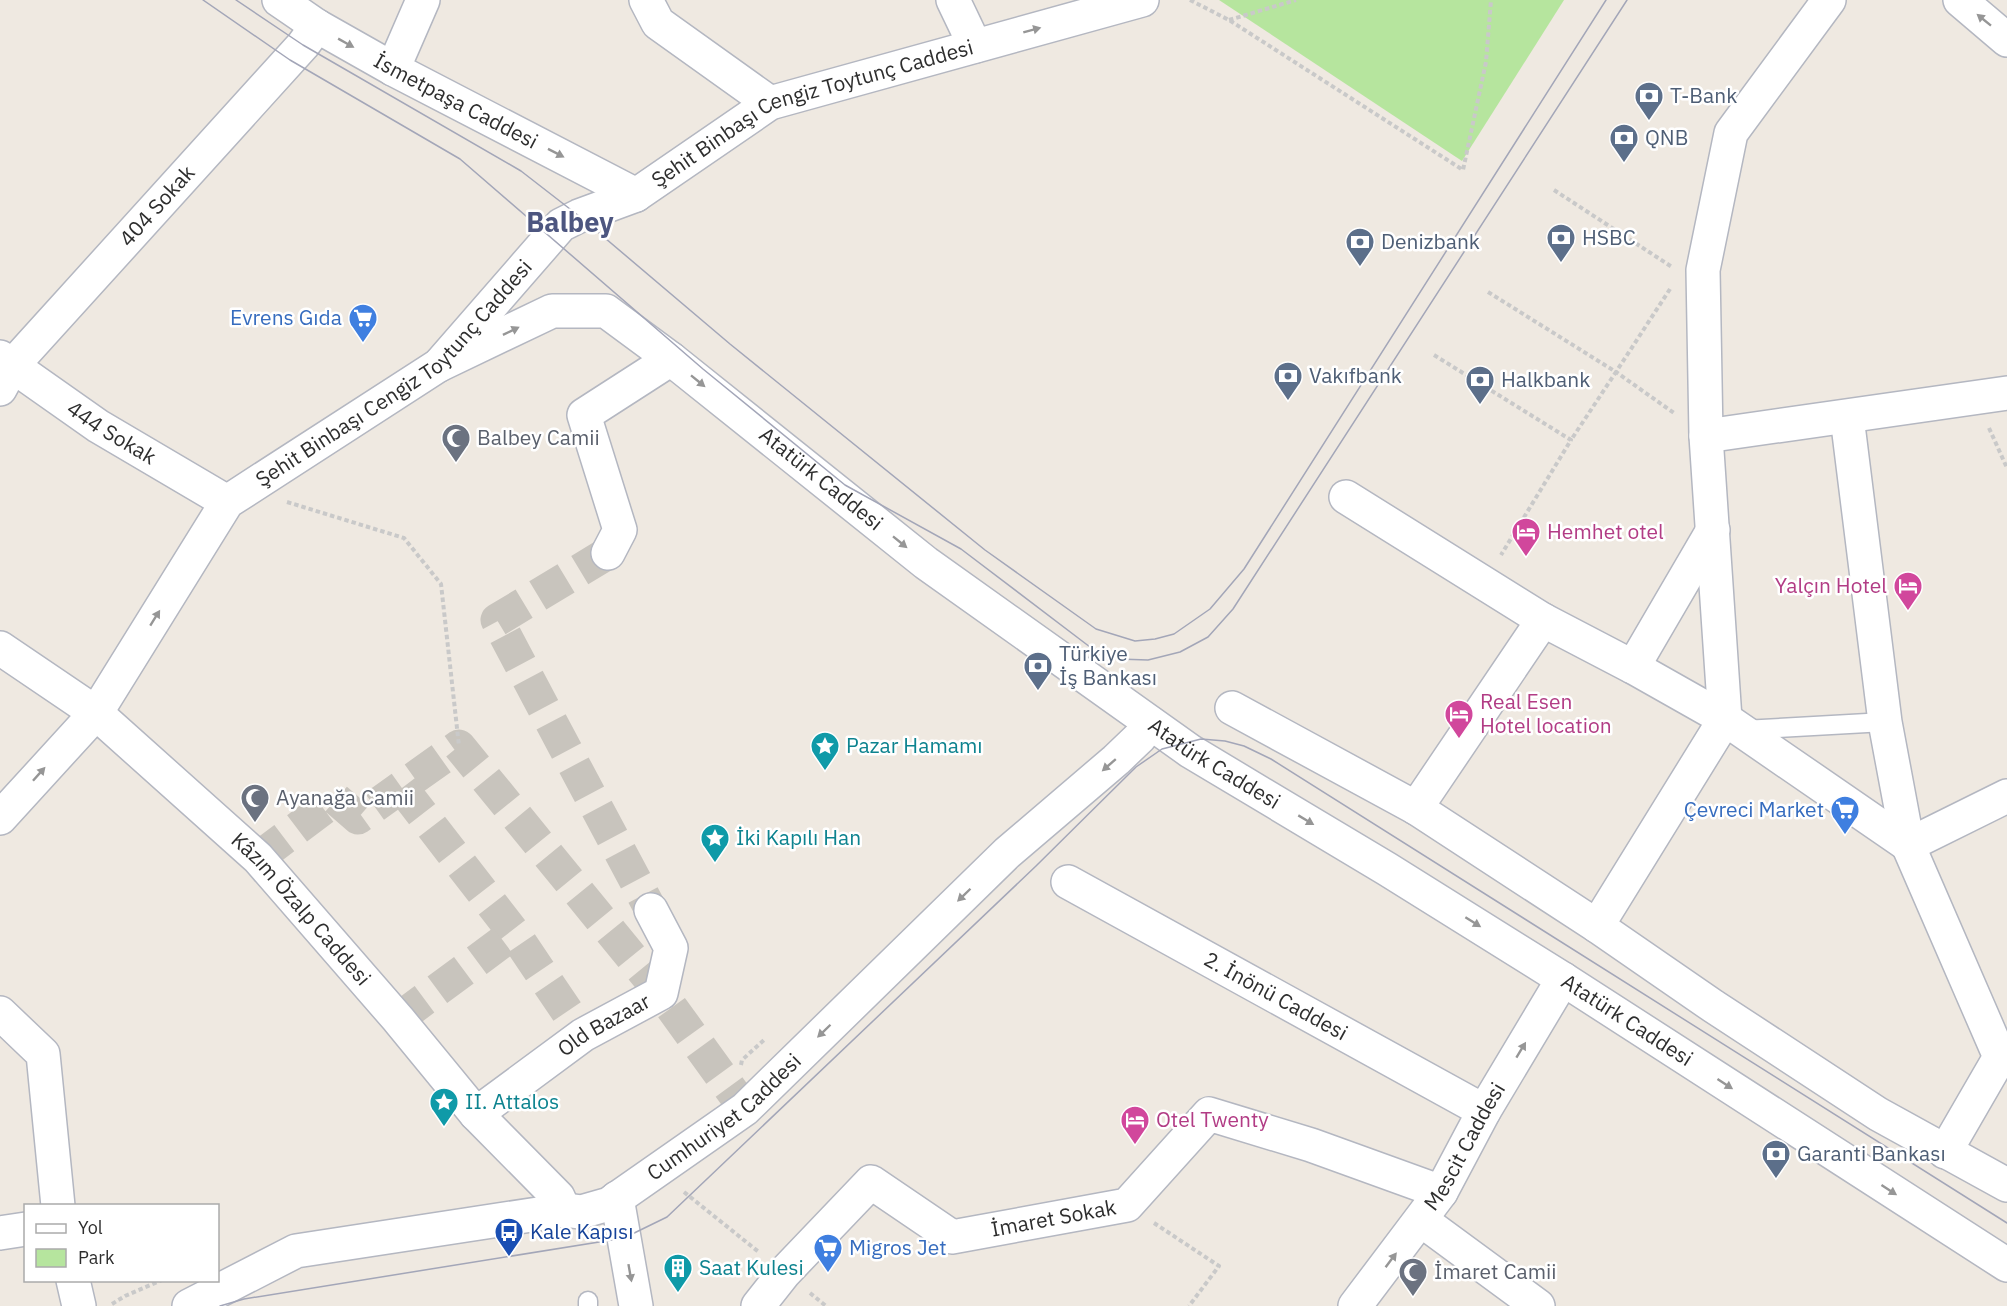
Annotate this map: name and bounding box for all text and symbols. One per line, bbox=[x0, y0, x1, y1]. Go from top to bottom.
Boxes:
one-way arrow bbox=[1976, 13, 1992, 26]
one-way arrow bbox=[1023, 25, 1041, 35]
street label: Şehit Binbaşı Cengiz Toytunç Caddesi bbox=[646, 32, 976, 193]
one-way arrow bbox=[338, 37, 354, 48]
street label: İsmetpaşa Caddesi bbox=[369, 46, 543, 155]
bank icon: T-Bank bbox=[1633, 80, 1665, 122]
place label: T-Bank bbox=[1670, 81, 1737, 109]
bank icon: QNB bbox=[1608, 122, 1640, 164]
place label: QNB bbox=[1645, 123, 1688, 151]
one-way arrow bbox=[548, 148, 565, 158]
street label: 404 Sokak bbox=[112, 159, 200, 252]
district label: Balbey bbox=[526, 204, 614, 239]
bank icon: HSBC bbox=[1545, 222, 1577, 264]
place label: HSBC bbox=[1582, 223, 1636, 251]
bank icon: Denizbank bbox=[1344, 226, 1376, 268]
place label: Denizbank bbox=[1381, 227, 1480, 255]
street label: Şehit Binbaşı Cengiz Toytunç Caddesi bbox=[250, 253, 538, 493]
supermarket icon: Evrens Gıda bbox=[347, 302, 379, 344]
place label: Evrens Gıda bbox=[230, 303, 342, 331]
one-way arrow bbox=[502, 326, 519, 335]
bank icon: Vakıfbank bbox=[1272, 360, 1304, 402]
place label: Vakıfbank bbox=[1309, 361, 1402, 389]
bank icon: Halkbank bbox=[1464, 364, 1496, 406]
place label: Halkbank bbox=[1501, 365, 1590, 393]
one-way arrow bbox=[691, 375, 706, 387]
street label: 444 Sokak bbox=[62, 394, 162, 470]
street label: Atatürk Caddesi bbox=[754, 420, 889, 536]
mosque icon: Balbey Camii bbox=[440, 422, 472, 464]
place label: Balbey Camii bbox=[477, 423, 600, 451]
hotel icon: Hemhet otel bbox=[1510, 516, 1542, 558]
place label: Hemhet otel bbox=[1547, 517, 1664, 545]
one-way arrow bbox=[892, 536, 908, 549]
hotel icon: Yalçın Hotel bbox=[1892, 570, 1924, 612]
place label: Yalçın Hotel bbox=[1775, 571, 1887, 599]
one-way arrow bbox=[149, 610, 160, 626]
place label: Türkiye İş Bankası bbox=[1059, 639, 1157, 691]
bank icon: Türkiye İş Bankası bbox=[1022, 650, 1054, 692]
place label: Real Esen Hotel location bbox=[1480, 687, 1612, 739]
hotel icon: Real Esen Hotel location bbox=[1443, 698, 1475, 740]
street label: Atatürk Caddesi bbox=[1143, 711, 1286, 815]
place icon: Pazar Hamamı bbox=[809, 730, 841, 772]
place label: Pazar Hamamı bbox=[846, 731, 983, 759]
one-way arrow bbox=[1102, 758, 1117, 771]
one-way arrow bbox=[32, 768, 46, 782]
mosque icon: Ayanağa Camii bbox=[239, 782, 271, 824]
place label: Ayanağa Camii bbox=[276, 783, 414, 811]
supermarket icon: Çevreci Market bbox=[1829, 794, 1861, 836]
place label: Çevreci Market bbox=[1684, 795, 1824, 823]
one-way arrow bbox=[1298, 815, 1314, 826]
place icon: İki Kapılı Han bbox=[699, 822, 731, 864]
place label: İki Kapılı Han bbox=[736, 823, 861, 851]
street label: Kâzım Özalp Caddesi bbox=[226, 826, 378, 991]
one-way arrow bbox=[957, 888, 972, 902]
one-way arrow bbox=[1464, 917, 1481, 928]
street label: 2. İnönü Caddesi bbox=[1199, 945, 1353, 1046]
street label: Atatürk Caddesi bbox=[1557, 967, 1698, 1072]
street label: Old Bazaar bbox=[551, 986, 655, 1062]
one-way arrow bbox=[818, 1023, 832, 1037]
one-way arrow bbox=[1515, 1042, 1526, 1058]
street label: Cumhuriyet Caddesi bbox=[641, 1047, 807, 1186]
street label: Mescit Caddesi bbox=[1417, 1077, 1511, 1216]
one-way arrow bbox=[1717, 1078, 1733, 1090]
place icon: II. Attalos bbox=[428, 1086, 460, 1128]
place label: II. Attalos bbox=[465, 1087, 559, 1115]
hotel icon: Otel Twenty bbox=[1119, 1104, 1151, 1146]
place label: Otel Twenty bbox=[1156, 1105, 1269, 1133]
bank icon: Garanti Bankası bbox=[1760, 1138, 1792, 1180]
place label: Garanti Bankası bbox=[1797, 1139, 1946, 1167]
one-way arrow bbox=[1881, 1184, 1897, 1195]
street label: İmaret Sokak bbox=[988, 1192, 1118, 1243]
legend bbox=[24, 1204, 219, 1282]
text: Yol bbox=[78, 1216, 103, 1239]
bus stop icon: Kale Kapısı bbox=[493, 1216, 525, 1258]
place label: Kale Kapısı bbox=[530, 1217, 634, 1245]
supermarket icon: Migros Jet bbox=[812, 1232, 844, 1274]
place label: Migros Jet bbox=[849, 1233, 947, 1261]
text: Park bbox=[78, 1246, 115, 1269]
building icon: Saat Kulesi bbox=[662, 1252, 694, 1294]
one-way arrow bbox=[1385, 1252, 1397, 1268]
place label: Saat Kulesi bbox=[699, 1253, 804, 1281]
mosque icon: İmaret Camii bbox=[1397, 1256, 1429, 1298]
place label: İmaret Camii bbox=[1434, 1257, 1557, 1285]
one-way arrow bbox=[625, 1263, 634, 1282]

